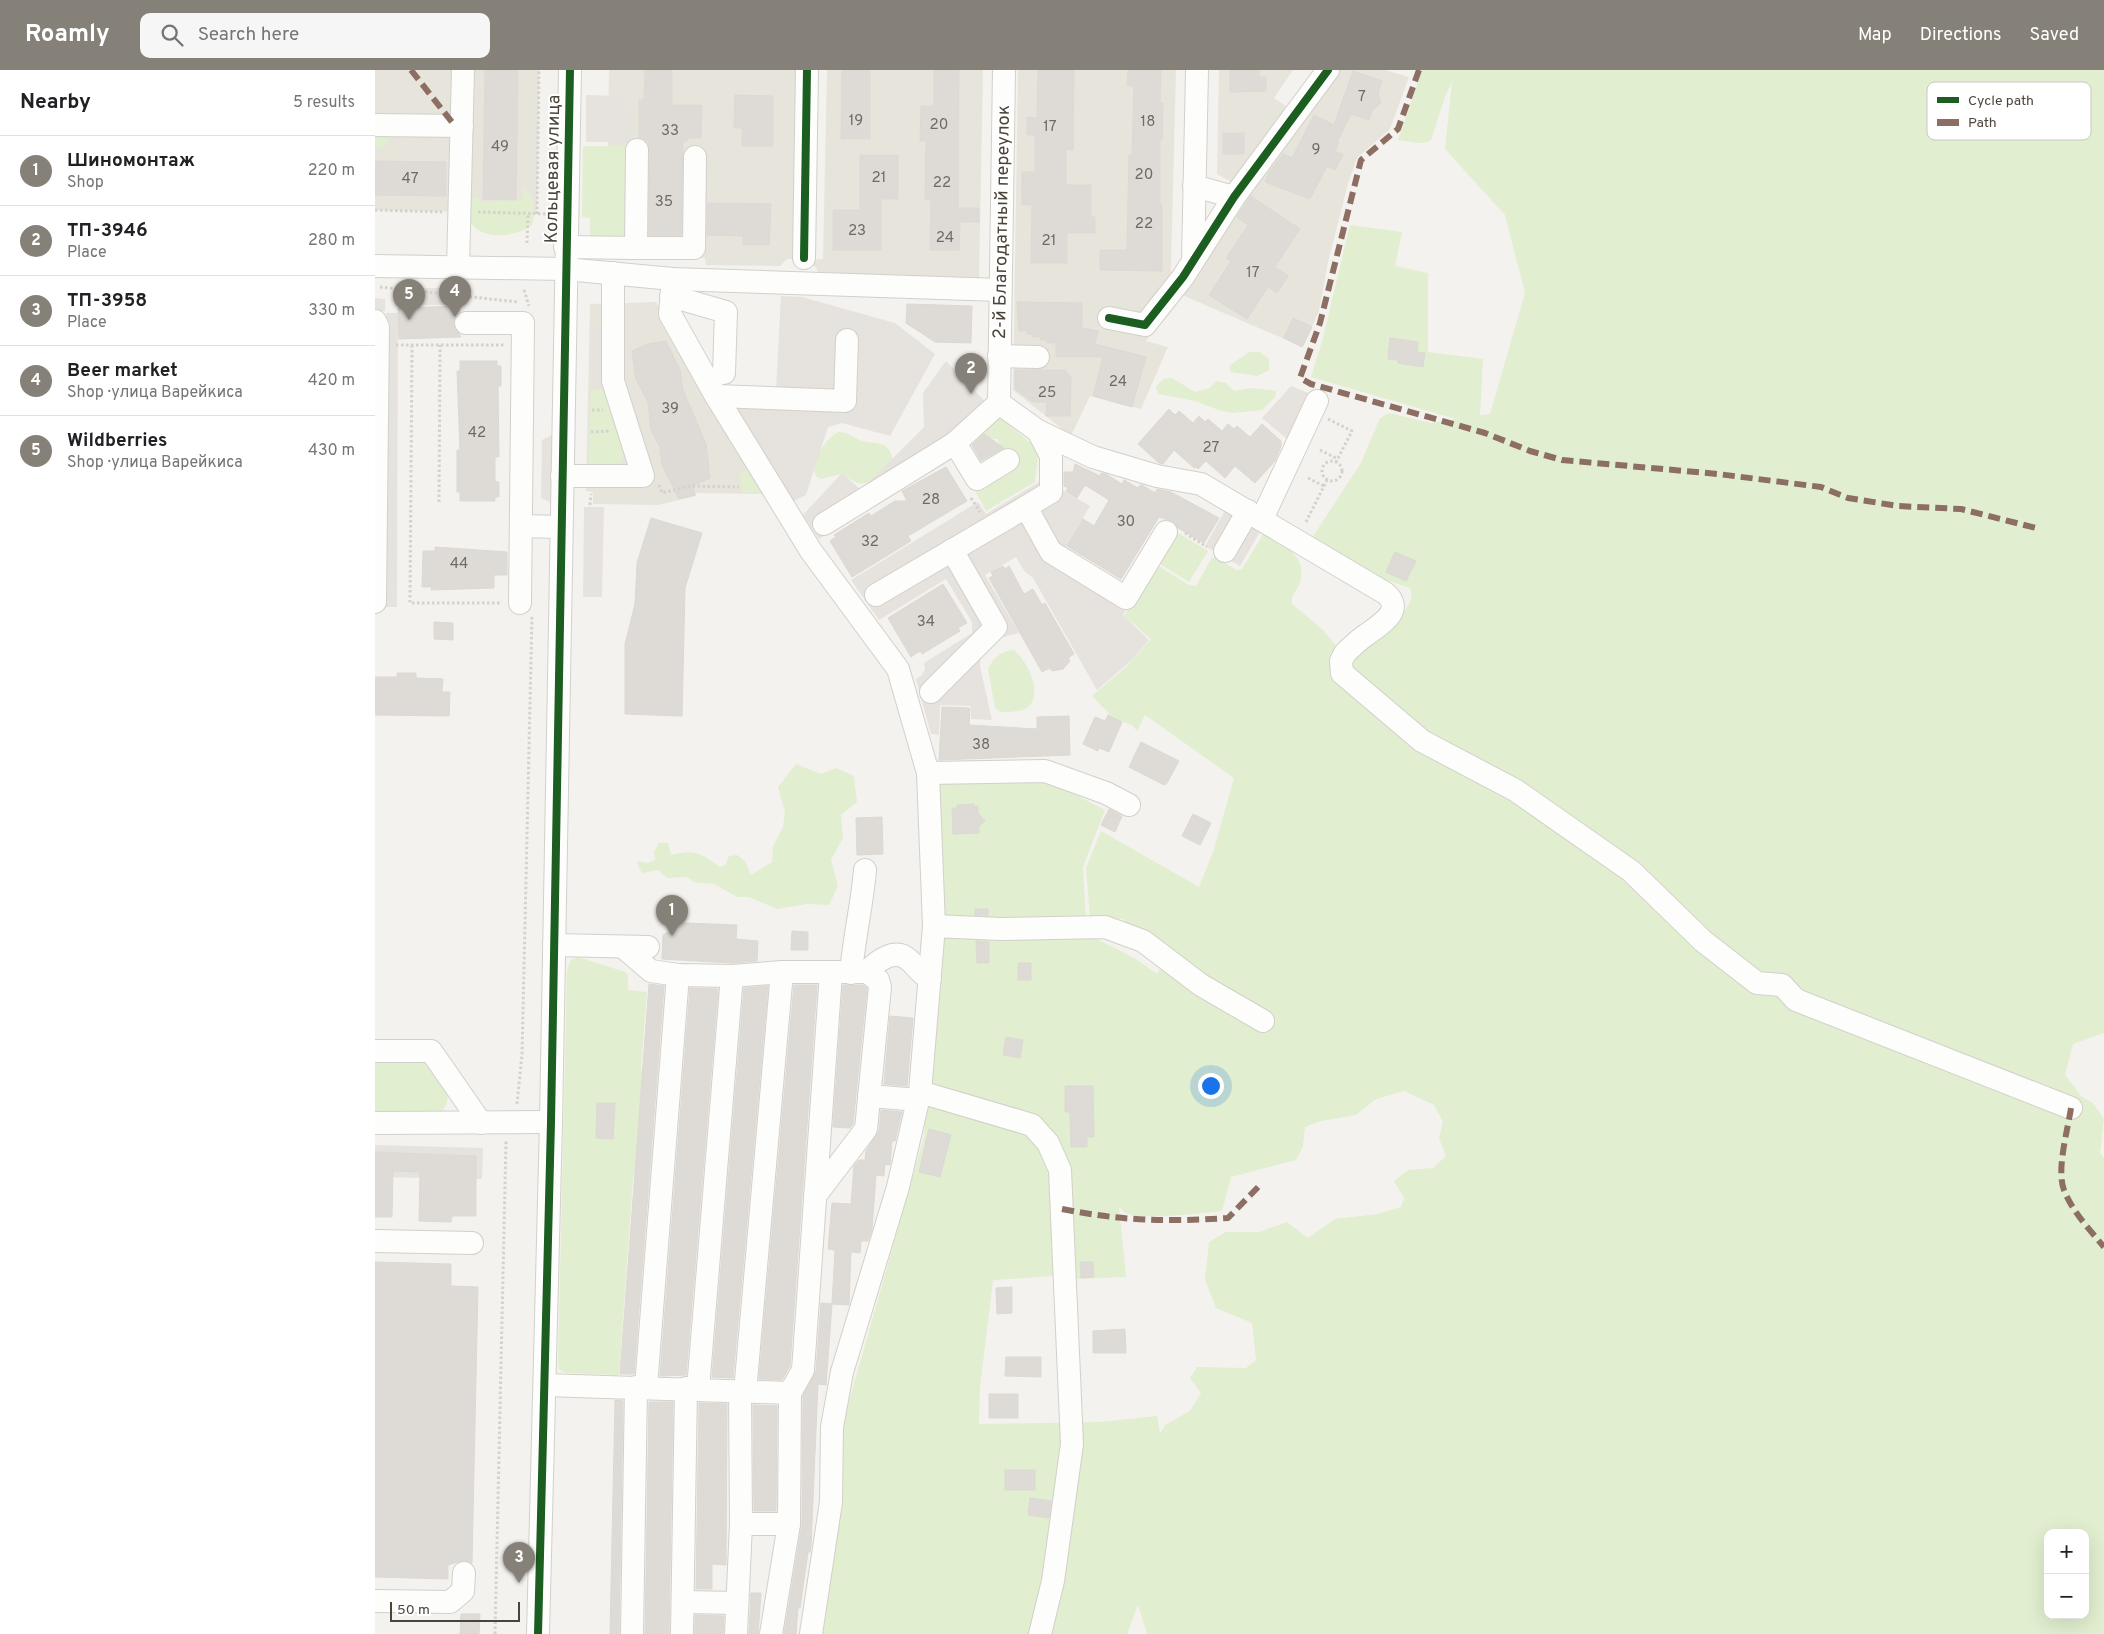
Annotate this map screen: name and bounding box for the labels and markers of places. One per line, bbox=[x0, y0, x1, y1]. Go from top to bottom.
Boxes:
pin: 4 bbox=[439, 276, 471, 317]
pin: 5 bbox=[393, 279, 425, 320]
pin: 2 bbox=[955, 353, 987, 394]
pin: 1 bbox=[656, 895, 688, 936]
pin: 3 bbox=[503, 1542, 535, 1583]

